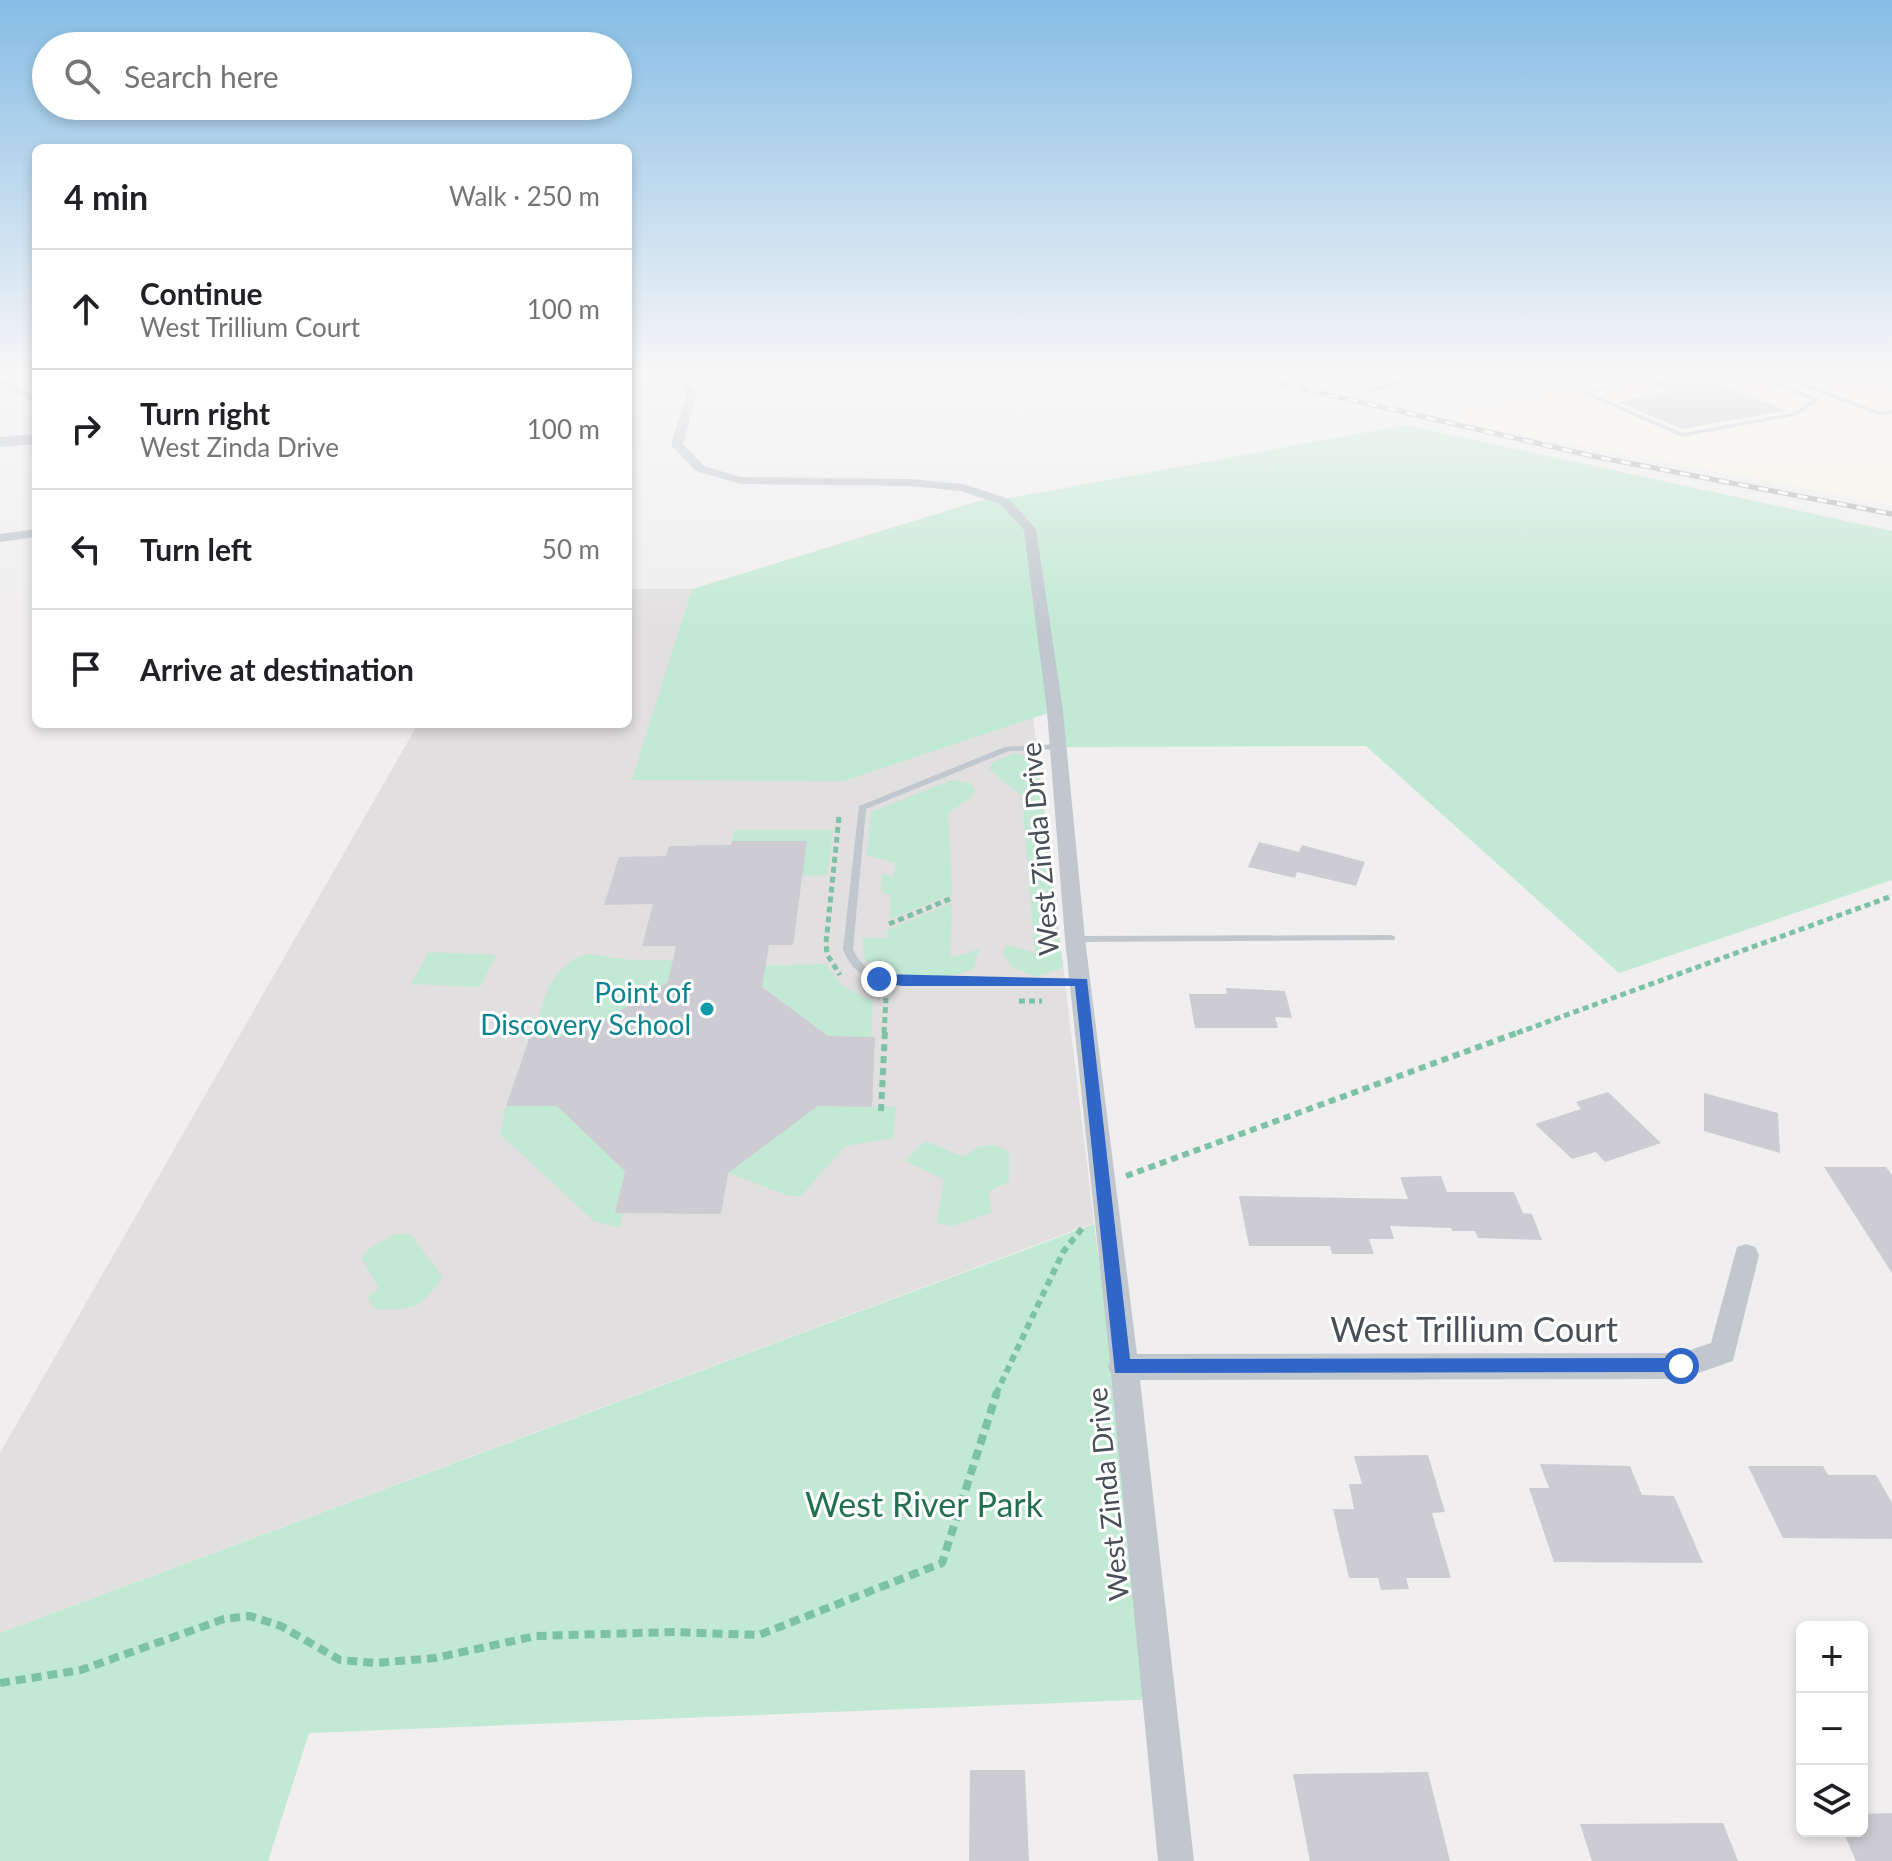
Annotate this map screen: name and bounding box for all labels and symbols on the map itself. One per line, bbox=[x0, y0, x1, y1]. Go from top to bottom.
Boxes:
street label: West Zinda Drive bbox=[1013, 741, 1065, 957]
route end bbox=[861, 961, 897, 997]
place label: Point of Discovery School bbox=[480, 975, 691, 1041]
marker: Point of Discovery School bbox=[698, 1000, 716, 1018]
street label: West Trillium Court bbox=[1330, 1308, 1618, 1349]
route start bbox=[1663, 1348, 1699, 1384]
street label: West Zinda Drive bbox=[1079, 1386, 1135, 1602]
park label: West River Park bbox=[805, 1483, 1044, 1524]

